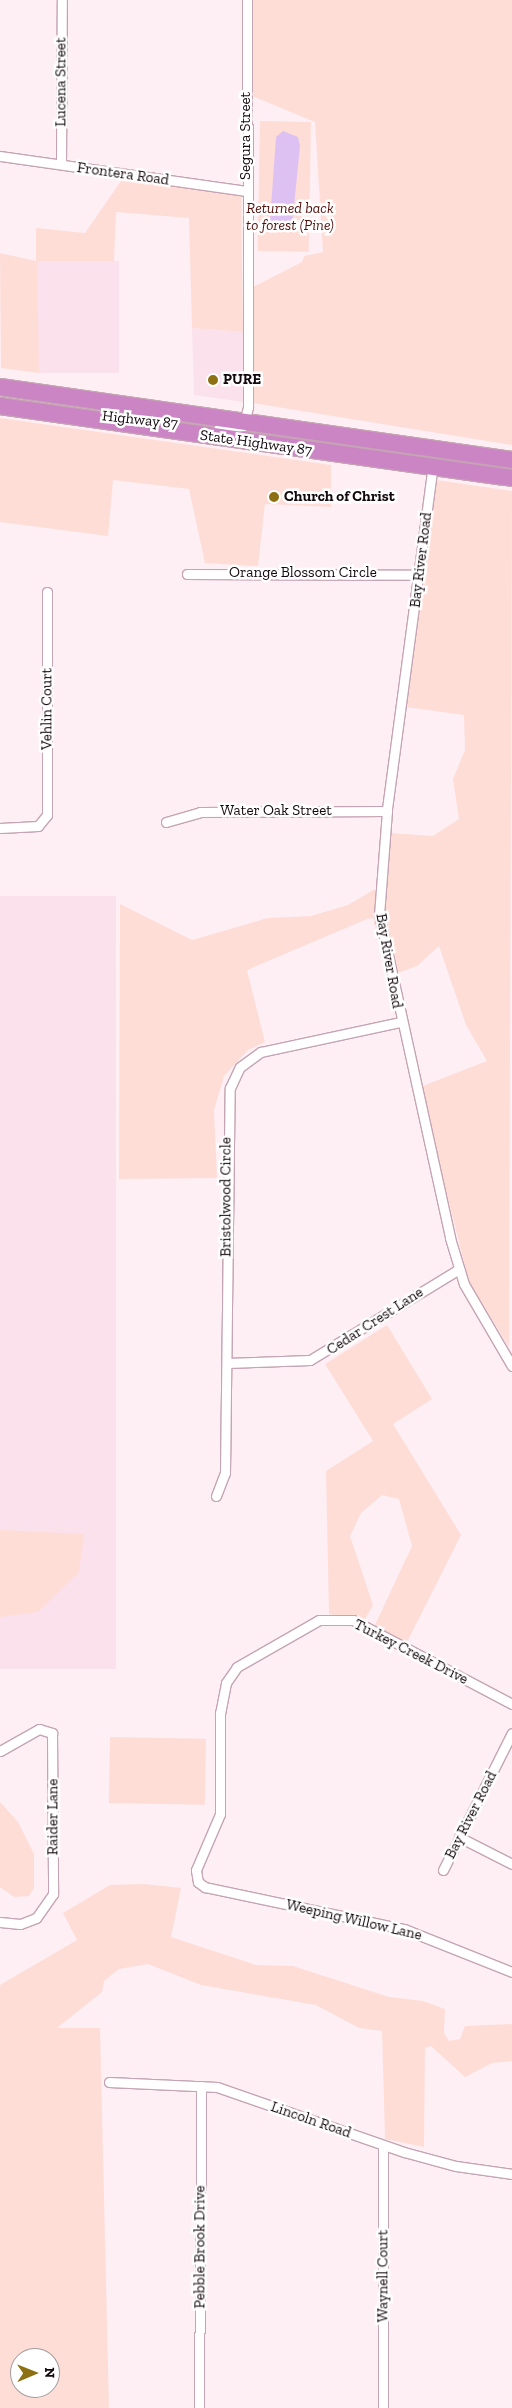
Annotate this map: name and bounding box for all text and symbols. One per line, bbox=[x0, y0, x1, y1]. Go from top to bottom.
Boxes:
street label: Lucena Street bbox=[52, 37, 70, 127]
street label: Segura Street bbox=[237, 92, 255, 180]
street label: Frontera Road bbox=[76, 159, 170, 189]
park label: Returned back to forest (Pine) bbox=[246, 199, 334, 234]
place label: PURE bbox=[223, 371, 261, 389]
marker: PURE bbox=[207, 374, 219, 386]
street label: Highway 87 bbox=[101, 407, 179, 433]
street label: State Highway 87 bbox=[199, 426, 313, 460]
place label: Church of Christ bbox=[284, 488, 394, 506]
marker: Church of Christ bbox=[268, 491, 280, 503]
street label: Bay River Road bbox=[406, 511, 436, 609]
street label: Orange Blossom Circle bbox=[229, 564, 377, 582]
street label: Vehlin Court bbox=[38, 668, 56, 750]
street label: Water Oak Street bbox=[220, 802, 332, 820]
street label: Bay River Road bbox=[372, 912, 406, 1010]
street label: Bristolwood Circle bbox=[217, 1137, 235, 1257]
street label: Cedar Crest Lane bbox=[323, 1283, 427, 1359]
street label: Turkey Creek Drive bbox=[351, 1615, 471, 1689]
street label: Bay River Road bbox=[441, 1768, 501, 1862]
street label: Raider Lane bbox=[44, 1779, 62, 1855]
street label: Weeping Willow Lane bbox=[284, 1896, 424, 1944]
street label: Lincoln Road bbox=[268, 2098, 354, 2142]
street label: Pebble Brook Drive bbox=[191, 2185, 209, 2309]
street label: Waynell Court bbox=[374, 2230, 392, 2322]
north arrow bbox=[10, 2348, 60, 2398]
text: N bbox=[41, 2367, 58, 2378]

